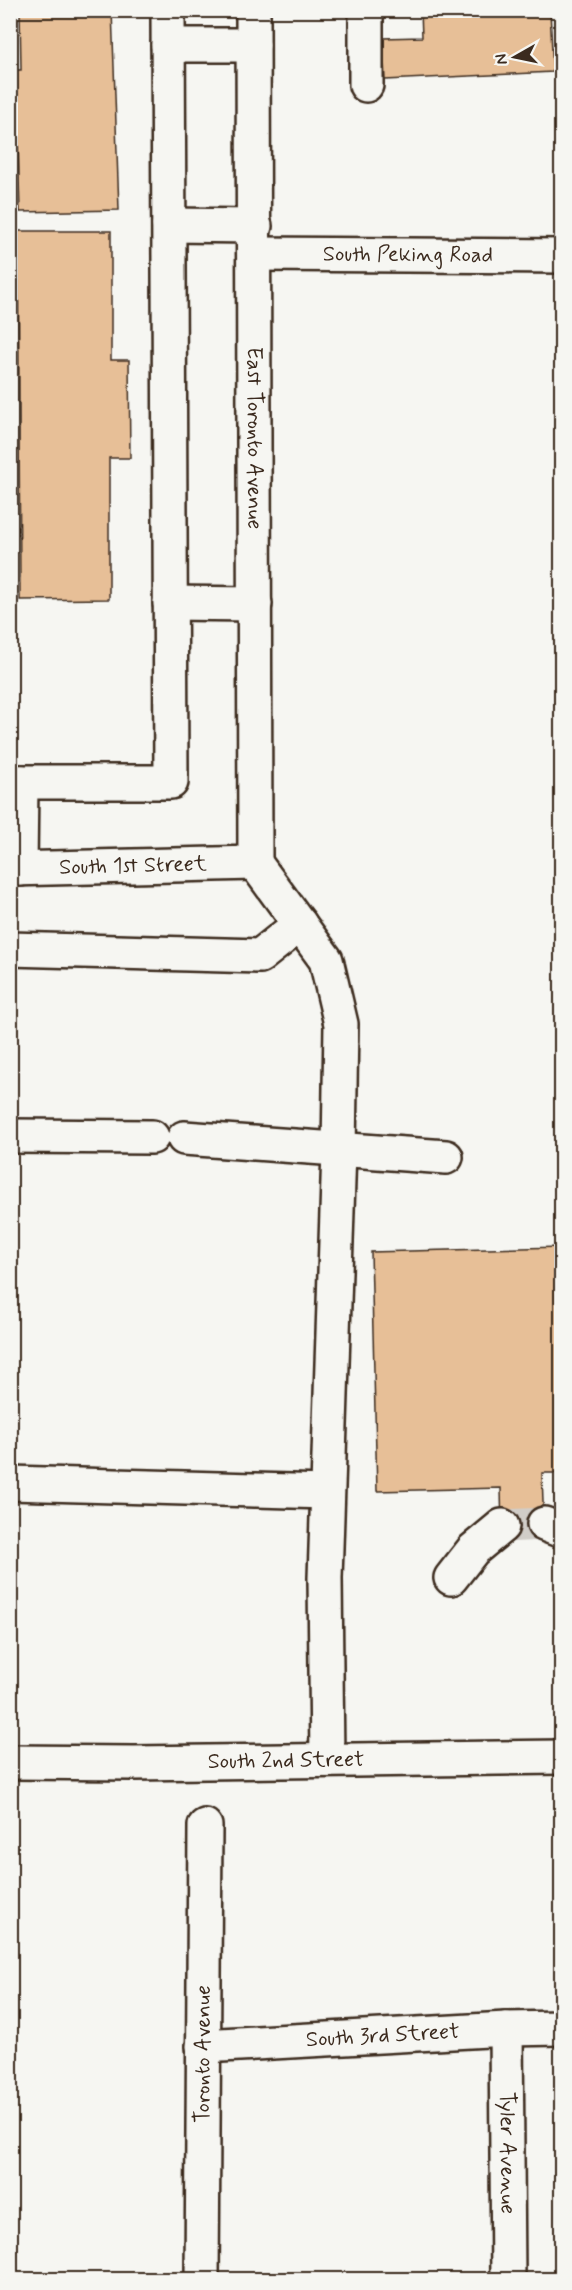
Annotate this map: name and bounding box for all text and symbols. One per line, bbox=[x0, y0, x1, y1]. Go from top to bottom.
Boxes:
north arrow bbox=[485, 27, 545, 87]
text: N bbox=[490, 52, 513, 66]
street label: South Peking Road bbox=[323, 240, 493, 270]
street label: East Toronto Avenue bbox=[240, 347, 268, 529]
street label: South 1st Street bbox=[59, 850, 207, 882]
street label: South 2nd Street bbox=[207, 1746, 365, 1776]
street label: Toronto Avenue bbox=[189, 1985, 218, 2123]
street label: South 3rd Street bbox=[305, 2018, 460, 2054]
street label: Tyler Avenue bbox=[493, 2092, 521, 2214]

